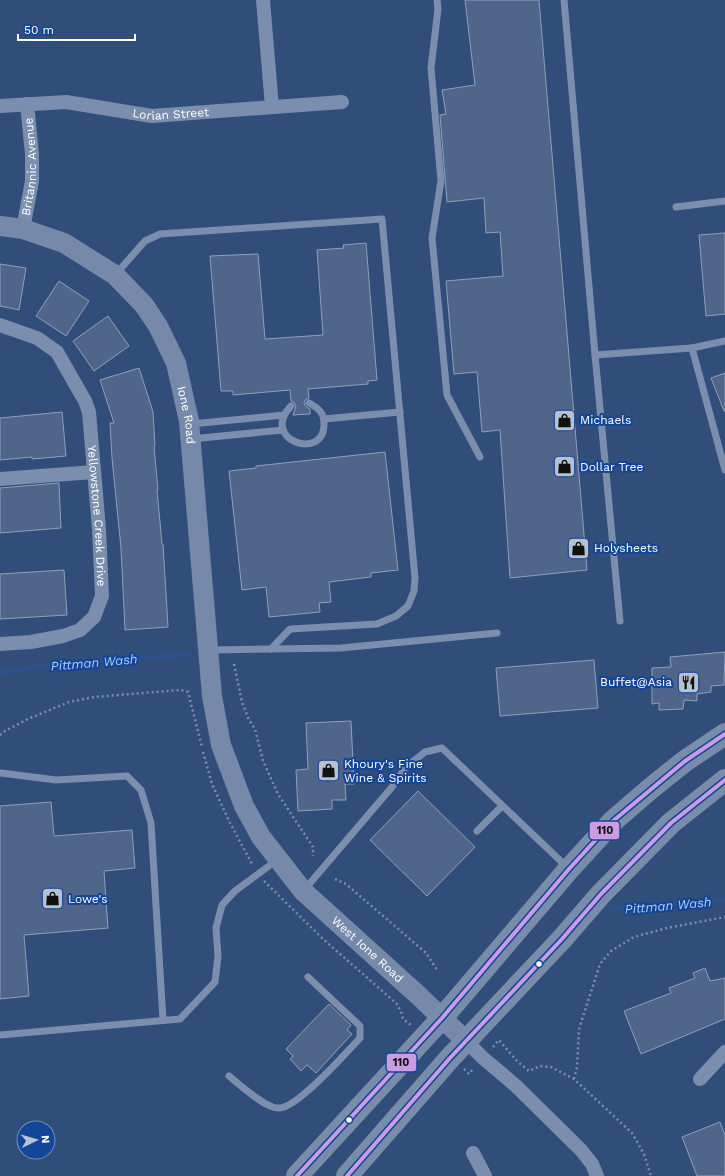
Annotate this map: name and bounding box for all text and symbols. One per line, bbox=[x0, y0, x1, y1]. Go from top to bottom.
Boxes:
scale bar bbox=[18, 16, 135, 42]
text: 50 m bbox=[24, 23, 54, 37]
street label: Lorian Street bbox=[131, 105, 210, 123]
street label: Britannic Avenue bbox=[19, 117, 39, 217]
street label: Ione Road bbox=[174, 385, 198, 444]
shop icon: Michaels bbox=[551, 407, 577, 433]
place label: Michaels bbox=[580, 413, 631, 427]
street label: Yellowstone Creek Drive bbox=[85, 445, 109, 587]
shop icon: Dollar Tree bbox=[552, 454, 578, 480]
place label: Dollar Tree bbox=[580, 460, 643, 474]
shop icon: Holysheets bbox=[566, 535, 592, 561]
place label: Holysheets bbox=[594, 541, 658, 555]
water label: Pittman Wash bbox=[50, 651, 138, 674]
restaurant icon: Buffet@Asia bbox=[675, 669, 701, 695]
place label: Buffet@Asia bbox=[600, 675, 672, 689]
place label: Khoury's Fine Wine & Spirits bbox=[344, 757, 427, 785]
shop icon: Khoury's Fine Wine & Spirits bbox=[315, 758, 341, 784]
line badge: 110 bbox=[589, 821, 620, 840]
text: 110 bbox=[597, 824, 613, 837]
shop icon: Lowe's bbox=[40, 886, 66, 912]
place label: Lowe's bbox=[68, 892, 108, 906]
water label: Pittman Wash bbox=[624, 894, 712, 917]
street label: West Ione Road bbox=[329, 913, 406, 985]
unlabelled marker bbox=[534, 959, 544, 969]
line badge: 110 bbox=[386, 1053, 417, 1072]
text: 110 bbox=[393, 1056, 409, 1069]
unlabelled marker bbox=[344, 1115, 354, 1125]
north arrow bbox=[16, 1120, 56, 1160]
text: N bbox=[39, 1135, 52, 1144]

